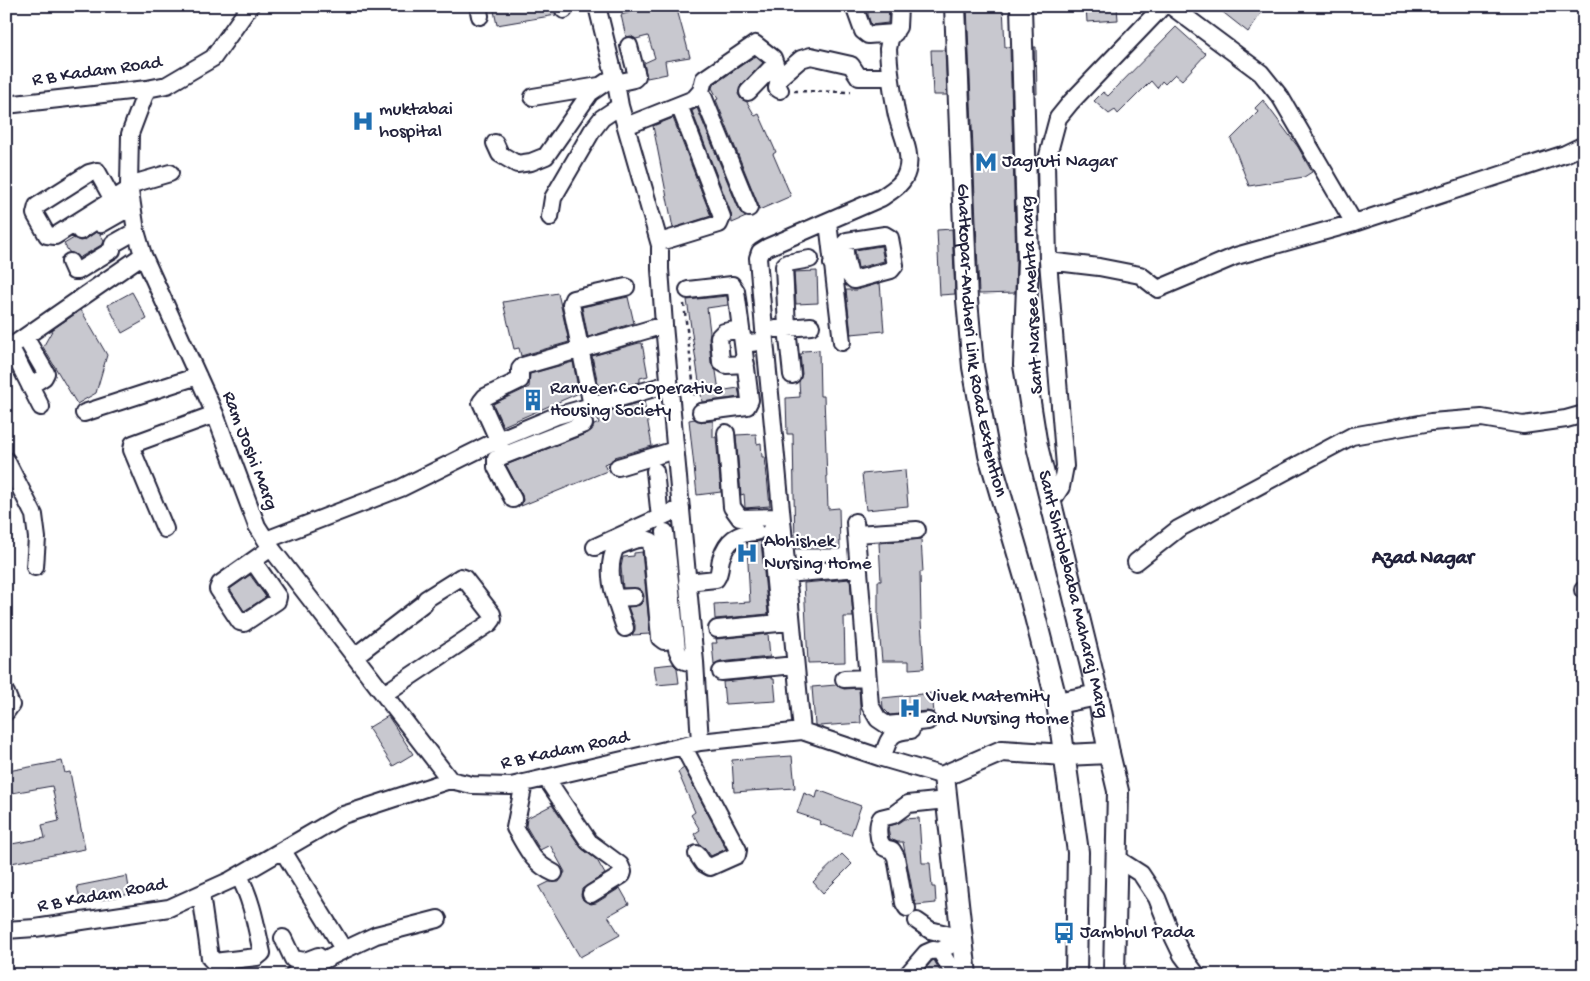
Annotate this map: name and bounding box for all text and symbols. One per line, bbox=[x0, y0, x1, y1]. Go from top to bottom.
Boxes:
street label: R B Kadam Road bbox=[31, 51, 165, 92]
place label: muktabai hospital bbox=[379, 99, 453, 144]
hospital icon: muktabai hospital bbox=[350, 108, 376, 134]
metro station icon: Jagruti Nagar bbox=[973, 149, 999, 175]
place label: Jagruti Nagar bbox=[1002, 151, 1119, 174]
street label: Ghatkopar-Andheri Link Road Extention bbox=[951, 183, 1012, 500]
street label: Sant Narsee Mehta Marg bbox=[1016, 195, 1050, 395]
place label: Ranveer Co-Operative Housing Society bbox=[550, 378, 723, 423]
building icon: Ranveer Co-Operative Housing Society bbox=[520, 387, 546, 413]
street label: Ram Joshi Marg bbox=[216, 388, 282, 514]
street label: Sant Shitolebaba Maharaj Marg bbox=[1032, 468, 1114, 721]
place label: Abhishek Nursing Home bbox=[764, 531, 872, 576]
hospital icon: Abhishek Nursing Home bbox=[734, 540, 760, 566]
district label: Azad Nagar bbox=[1371, 548, 1476, 571]
place label: Vivek Maternity and Nursing Home bbox=[925, 686, 1069, 731]
hospital icon: Vivek Maternity and Nursing Home bbox=[897, 695, 923, 721]
street label: R B Kadam Road bbox=[499, 726, 633, 776]
street label: R B Kadam Road bbox=[36, 873, 170, 919]
bus stop icon: Jambhul Pada bbox=[1051, 920, 1077, 946]
place label: Jambhul Pada bbox=[1080, 922, 1196, 945]

